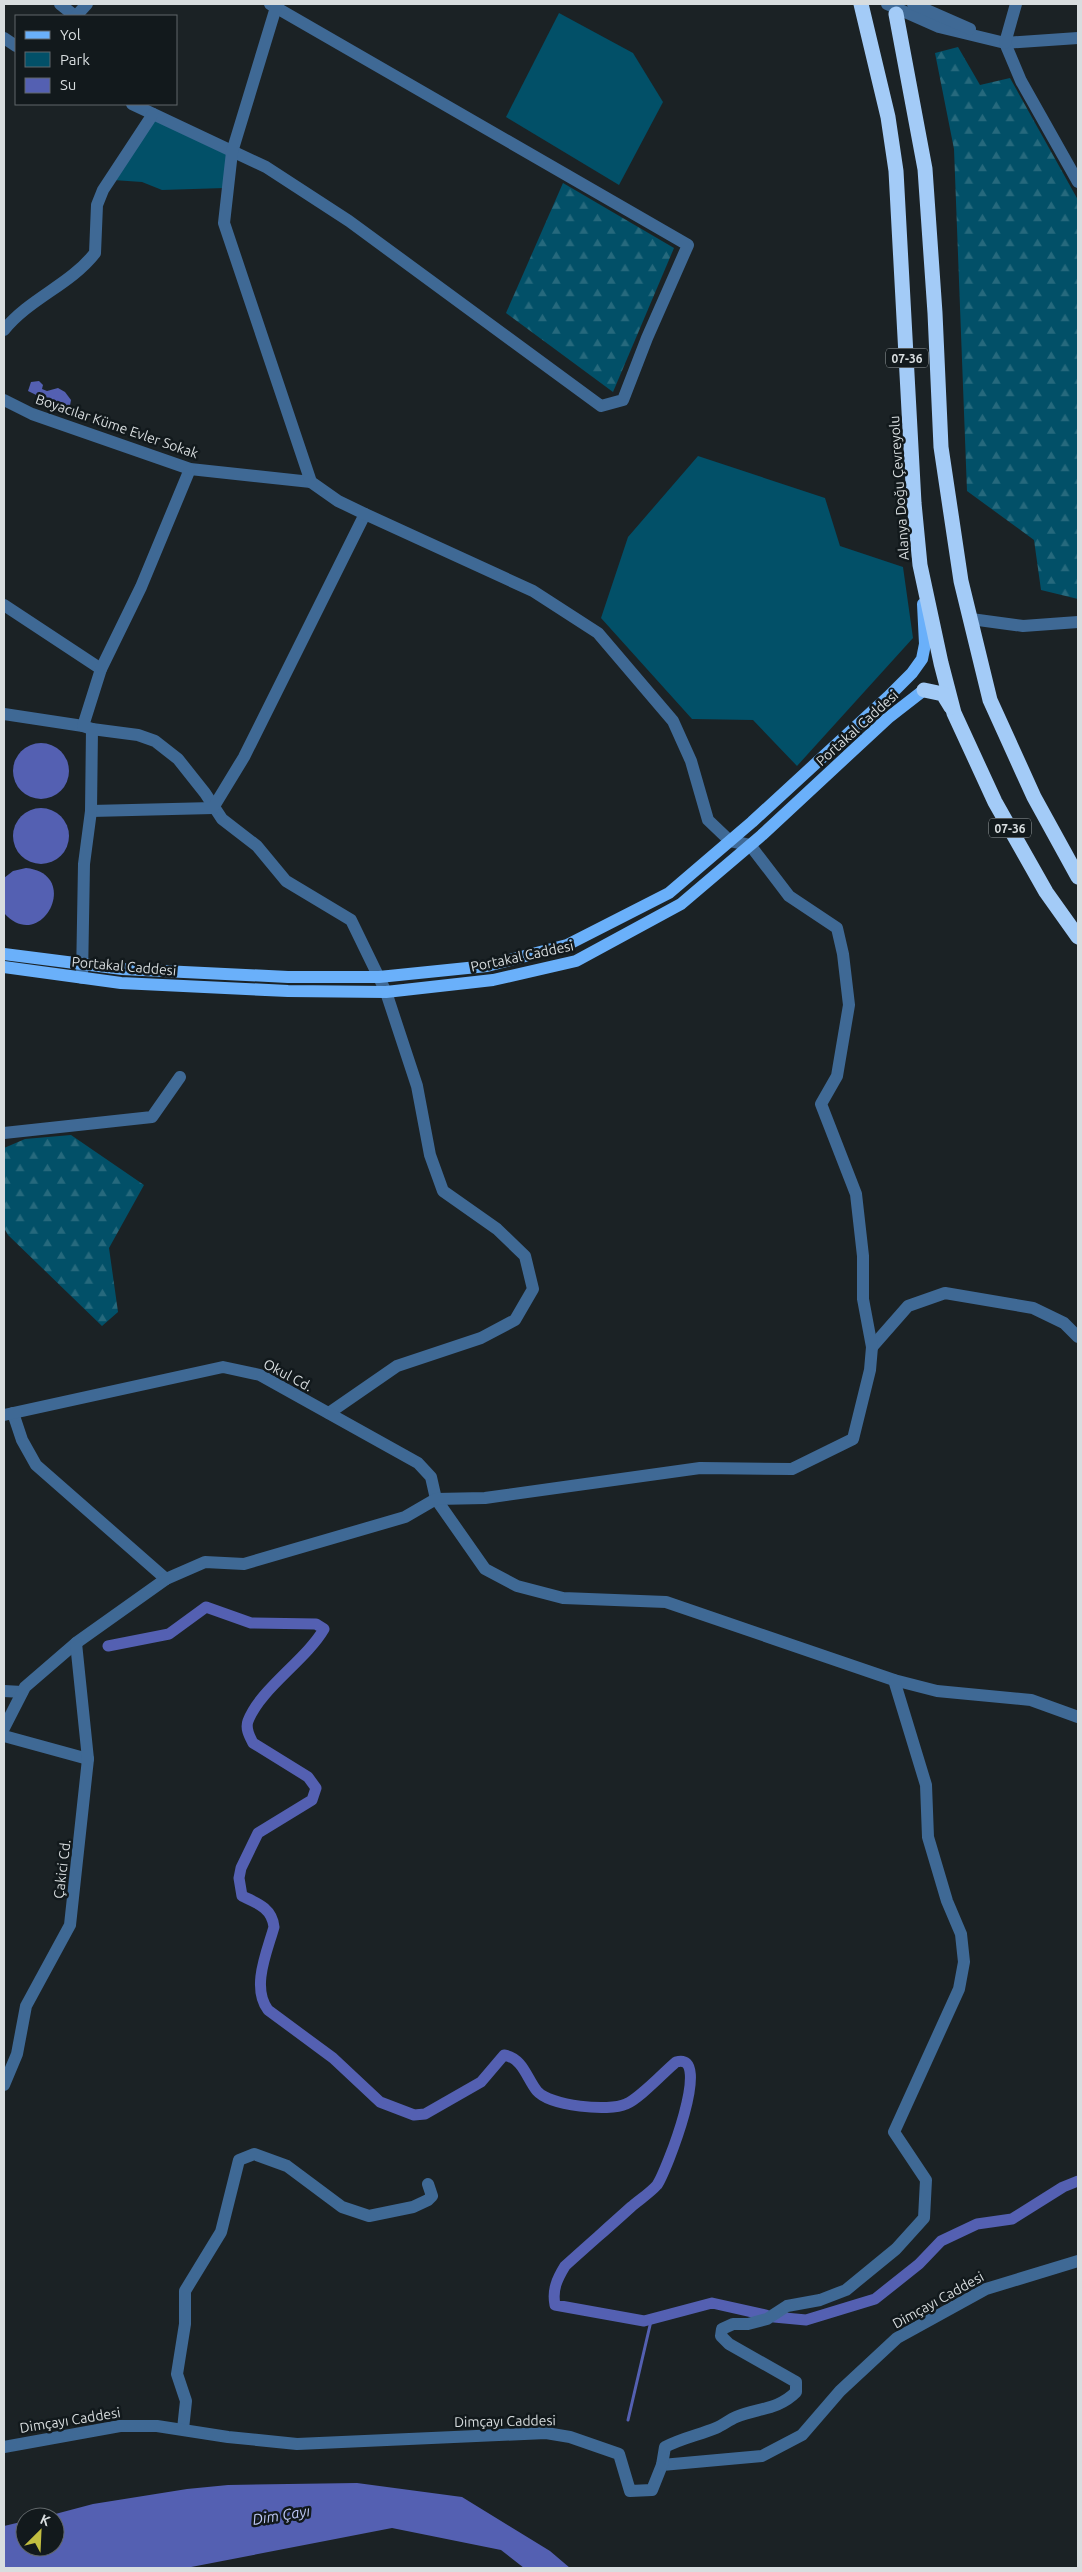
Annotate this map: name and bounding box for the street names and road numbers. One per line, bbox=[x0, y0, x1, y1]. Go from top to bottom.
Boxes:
road number: 07-36 bbox=[886, 348, 928, 368]
street label: Boyacılar Küme Evler Sokak bbox=[34, 391, 200, 461]
street label: Alanya Doğu Çevreyolu bbox=[886, 415, 912, 561]
street label: Portakal Caddesi bbox=[813, 687, 901, 769]
road number: 07-36 bbox=[989, 818, 1031, 838]
street label: Portakal Caddesi bbox=[469, 937, 575, 975]
street label: Portakal Caddesi bbox=[71, 953, 177, 979]
street label: Okul Cd. bbox=[261, 1355, 315, 1395]
street label: Çakici Cd. bbox=[50, 1838, 74, 1900]
street label: Dimçayı Caddesi bbox=[890, 2268, 986, 2332]
street label: Dimçayı Caddesi bbox=[18, 2404, 122, 2436]
street label: Dimçayı Caddesi bbox=[454, 2412, 556, 2430]

